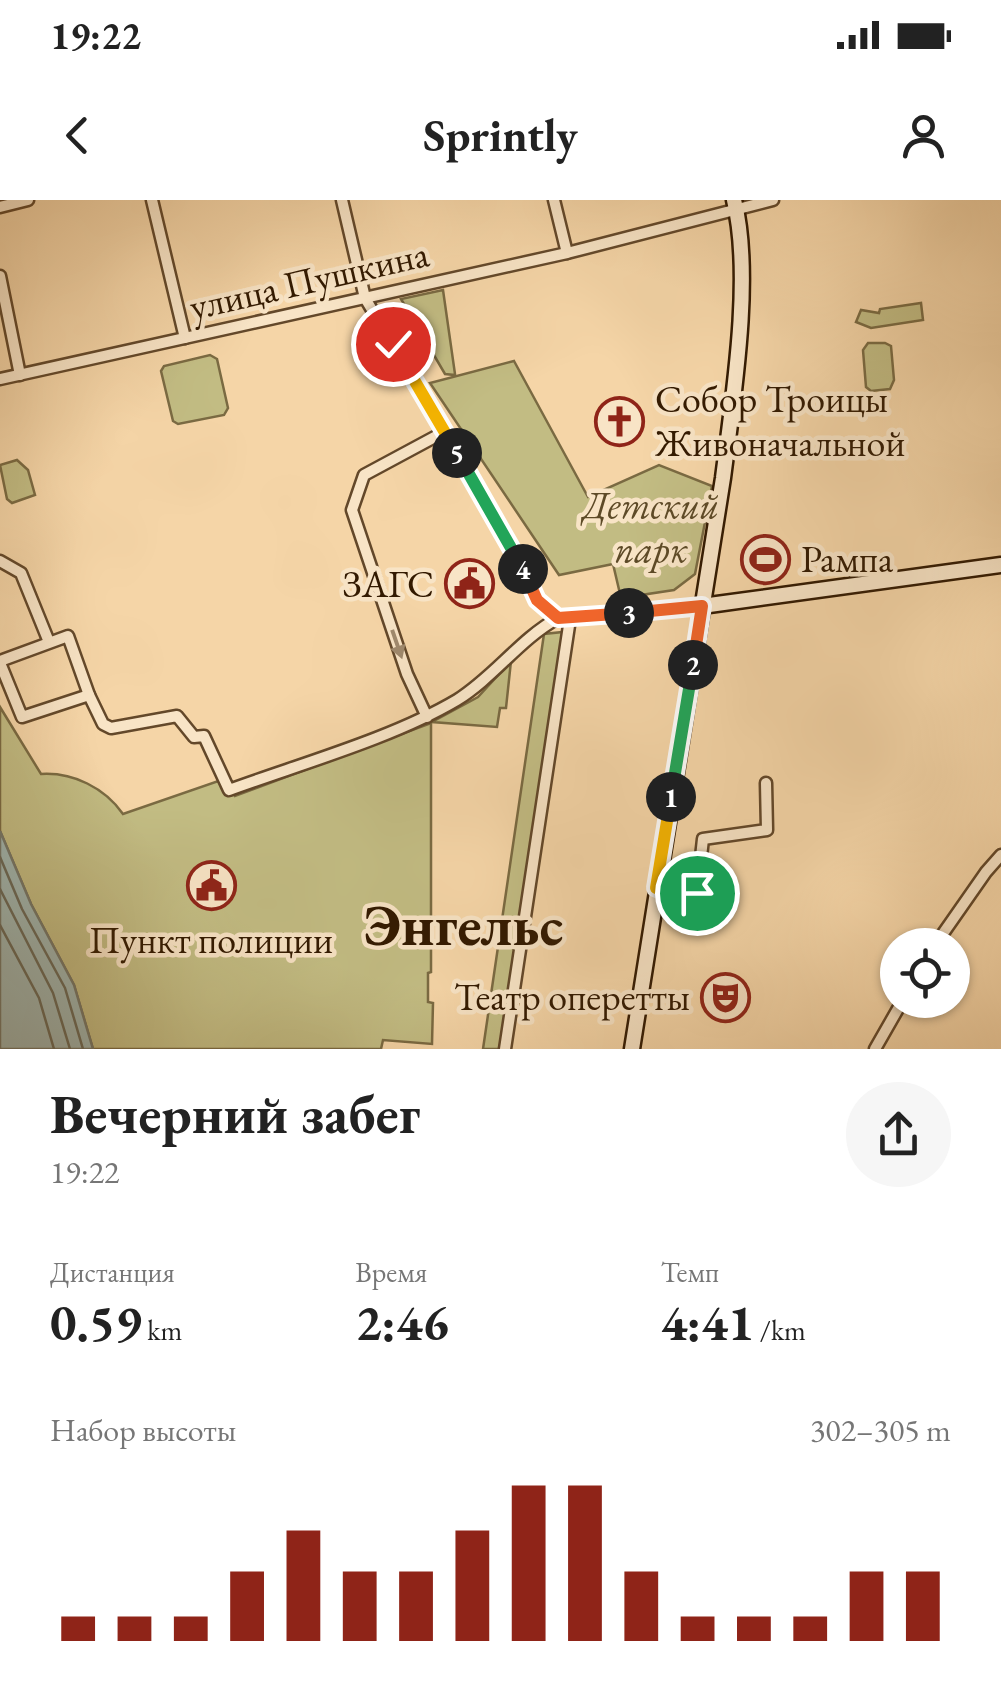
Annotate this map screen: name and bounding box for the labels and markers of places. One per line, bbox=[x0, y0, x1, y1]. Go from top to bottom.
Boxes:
pin bbox=[351, 302, 436, 387]
place label: Собор Троицы Живоначальной bbox=[654, 374, 905, 467]
church icon: Собор Троицы Живоначальной bbox=[594, 395, 646, 447]
pin: 5 bbox=[432, 428, 482, 478]
sports icon: Рампа bbox=[740, 533, 792, 585]
place label: Рампа bbox=[801, 534, 894, 583]
pin: 4 bbox=[498, 544, 548, 594]
public building icon: ЗАГС bbox=[443, 558, 495, 610]
place label: ЗАГС bbox=[342, 559, 434, 608]
pin: 3 bbox=[604, 588, 654, 638]
pin: 2 bbox=[668, 640, 718, 690]
pin: 1 bbox=[646, 772, 696, 822]
pin bbox=[655, 851, 740, 936]
public building icon: Пункт полиции bbox=[185, 860, 237, 912]
place label: Пункт полиции bbox=[89, 915, 333, 964]
theatre icon: Театр оперетты bbox=[699, 971, 751, 1023]
place label: Театр оперетты bbox=[454, 972, 690, 1021]

